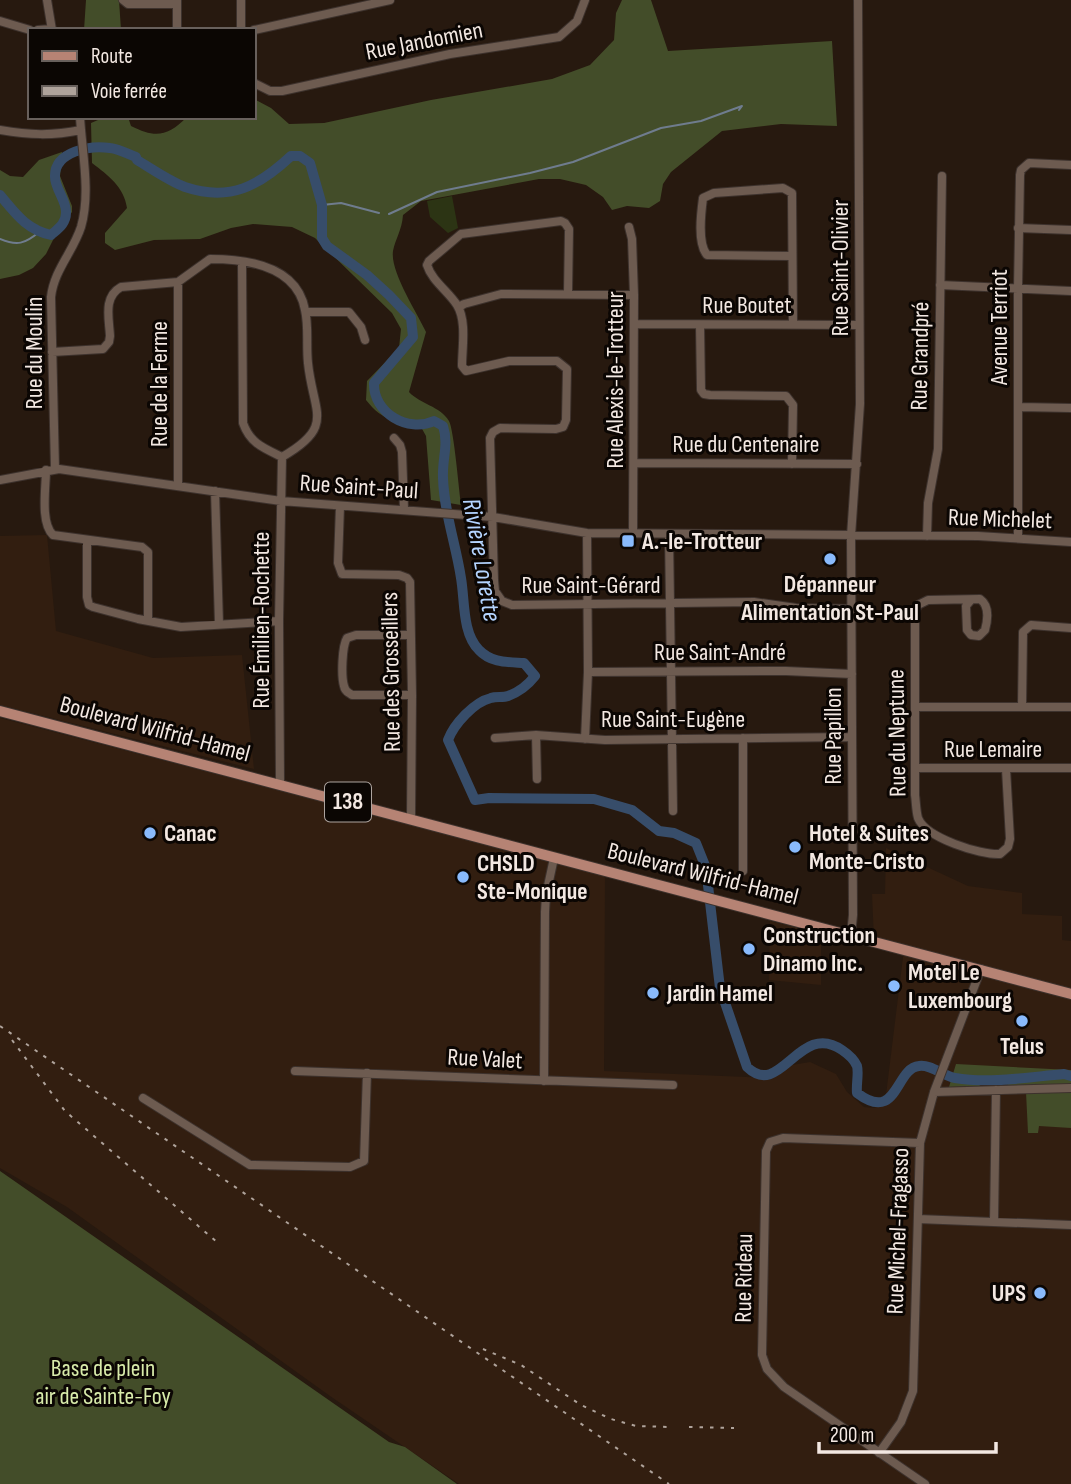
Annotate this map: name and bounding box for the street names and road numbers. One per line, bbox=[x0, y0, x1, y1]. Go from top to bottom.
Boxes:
street label: Rue Jandomien bbox=[363, 15, 485, 67]
street label: Rue Saint-Olivier bbox=[826, 200, 855, 336]
street label: Avenue Terriot bbox=[985, 269, 1014, 386]
street label: Rue Alexis-le-Trotteur bbox=[601, 291, 630, 469]
street label: Rue Boutet bbox=[702, 291, 792, 320]
street label: Rue du Moulin bbox=[20, 297, 49, 409]
street label: Rue Grandpré bbox=[905, 301, 935, 411]
street label: Rue de la Ferme bbox=[145, 321, 174, 447]
street label: Rue du Centenaire bbox=[673, 430, 819, 459]
street label: Rue Saint-Paul bbox=[299, 468, 419, 506]
street label: Rue Michelet bbox=[947, 503, 1053, 535]
street label: Rue Émilien-Rochette bbox=[247, 532, 276, 708]
street label: Rue Saint-Gérard bbox=[521, 571, 661, 600]
street label: Rue des Grosseillers bbox=[375, 592, 407, 752]
street label: Rue Saint-André bbox=[654, 638, 786, 667]
street label: Rue du Neptune bbox=[881, 669, 913, 797]
street label: Rue Papillon bbox=[819, 687, 848, 785]
street label: Boulevard Wilfrid-Hamel bbox=[57, 690, 253, 768]
street label: Rue Saint-Eugène bbox=[601, 705, 745, 734]
street label: Rue Lemaire bbox=[944, 735, 1042, 764]
road number: 138 bbox=[325, 782, 371, 822]
street label: Boulevard Wilfrid-Hamel bbox=[605, 836, 801, 912]
street label: Rue Valet bbox=[447, 1043, 523, 1075]
street label: Rue Michel-Fragasso bbox=[881, 1147, 915, 1315]
street label: Rue Rideau bbox=[729, 1233, 759, 1323]

